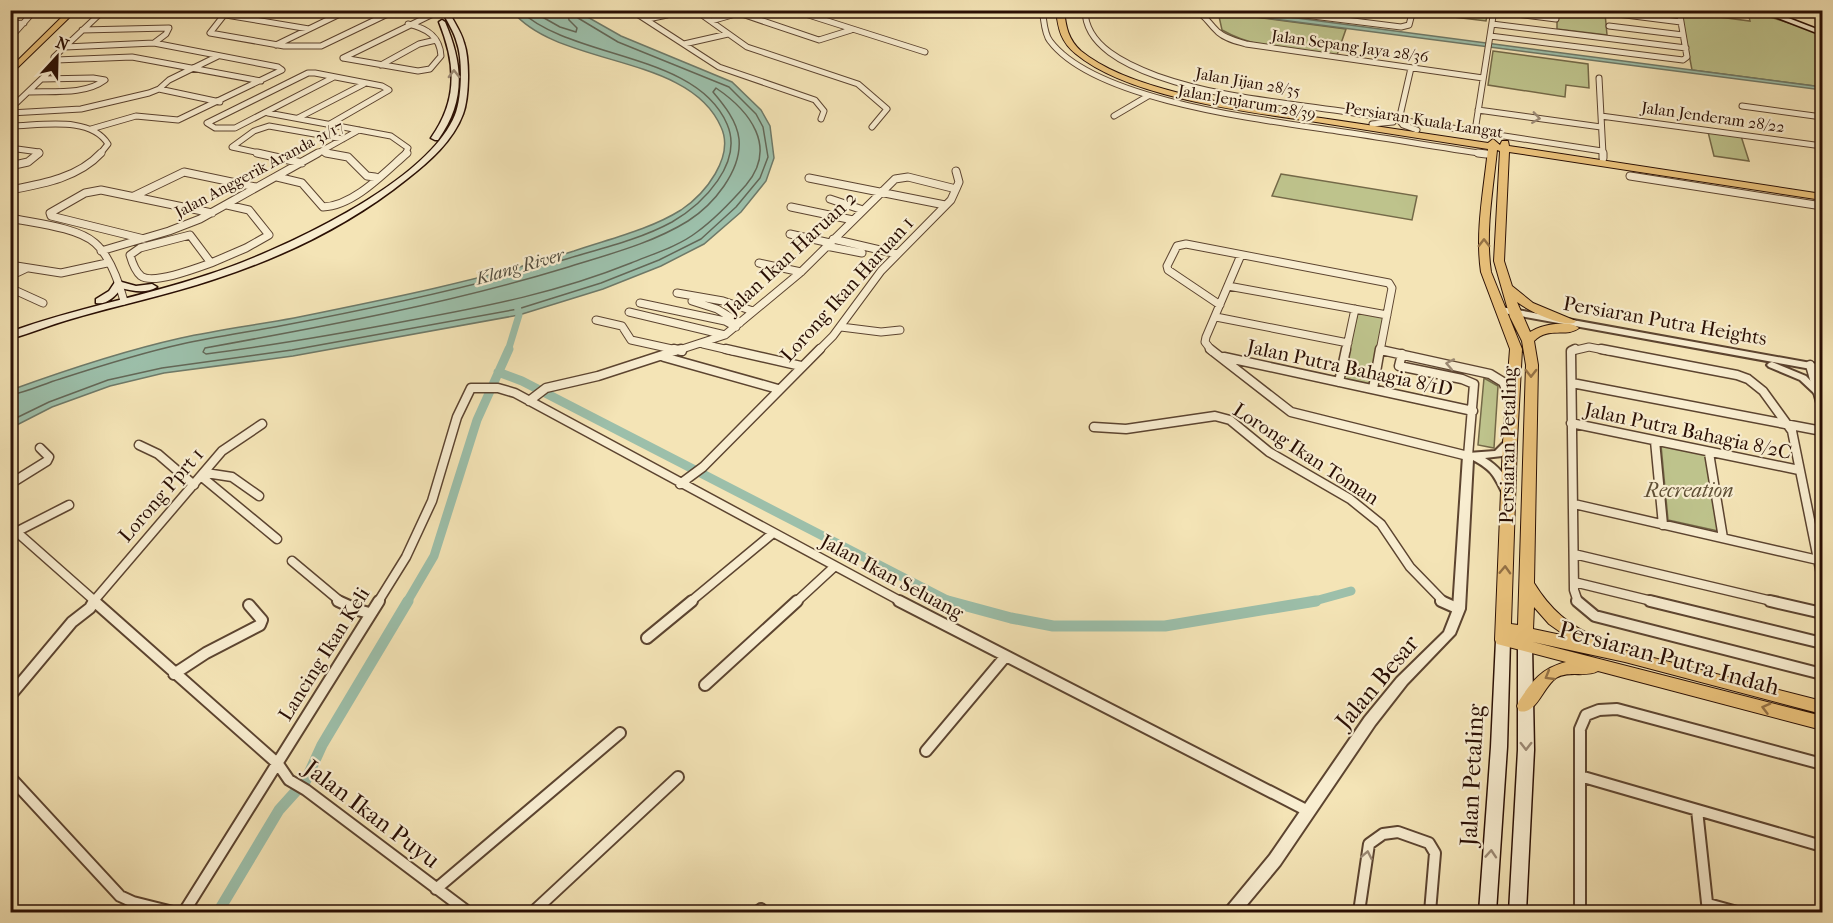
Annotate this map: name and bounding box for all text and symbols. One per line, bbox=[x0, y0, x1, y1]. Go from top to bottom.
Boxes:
street label: Jalan Sepang Jaya 28/36 bbox=[1268, 25, 1430, 66]
north arrow bbox=[27, 27, 87, 87]
text: N bbox=[53, 32, 72, 55]
street label: Jalan Jijan 28/35 bbox=[1192, 63, 1302, 101]
one-way arrow bbox=[448, 69, 460, 78]
street label: Jalan Jenjarum 28/39 bbox=[1175, 80, 1317, 123]
street label: Jalan Jenderam 28/22 bbox=[1638, 97, 1786, 136]
street label: Persiaran Kuala Langat bbox=[1343, 98, 1505, 142]
one-way arrow bbox=[1531, 112, 1541, 124]
street label: Jalan Anggerik Aranda 31/17 bbox=[170, 116, 347, 223]
street label: Jalan Ikan Haruan 2 bbox=[719, 186, 861, 321]
street label: Lorong Ikan Haruan 1 bbox=[776, 212, 918, 366]
one-way arrow bbox=[1478, 238, 1490, 247]
water label: Klang River bbox=[471, 244, 569, 290]
street label: Persiaran Putra Heights bbox=[1561, 292, 1769, 350]
street label: Jalan Putra Bahagia 8/1D bbox=[1243, 335, 1455, 401]
one-way arrow bbox=[1445, 358, 1455, 371]
street label: Persiaran Petaling bbox=[1495, 366, 1521, 524]
one-way arrow bbox=[1525, 368, 1537, 377]
street label: Jalan Putra Bahagia 8/2C bbox=[1580, 397, 1794, 464]
street label: Lorong Ikan Toman bbox=[1229, 398, 1384, 510]
street label: Lorong Pprt 1 bbox=[114, 443, 208, 547]
park label: Recreation bbox=[1643, 479, 1733, 502]
street label: Jalan Ikan Seluang bbox=[815, 529, 968, 625]
one-way arrow bbox=[1499, 565, 1511, 574]
street label: Lancing Ikan Keli bbox=[274, 583, 374, 725]
street label: Persiaran Putra Indah bbox=[1556, 615, 1783, 701]
street label: Jalan Besar bbox=[1328, 629, 1425, 736]
one-way arrow bbox=[1545, 669, 1555, 680]
street label: Jalan Petaling bbox=[1454, 702, 1490, 849]
one-way arrow bbox=[1761, 703, 1771, 716]
one-way arrow bbox=[1520, 741, 1532, 750]
street label: Jalan Ikan Puyu bbox=[297, 753, 446, 874]
one-way arrow bbox=[1360, 850, 1373, 860]
one-way arrow bbox=[1485, 850, 1498, 859]

